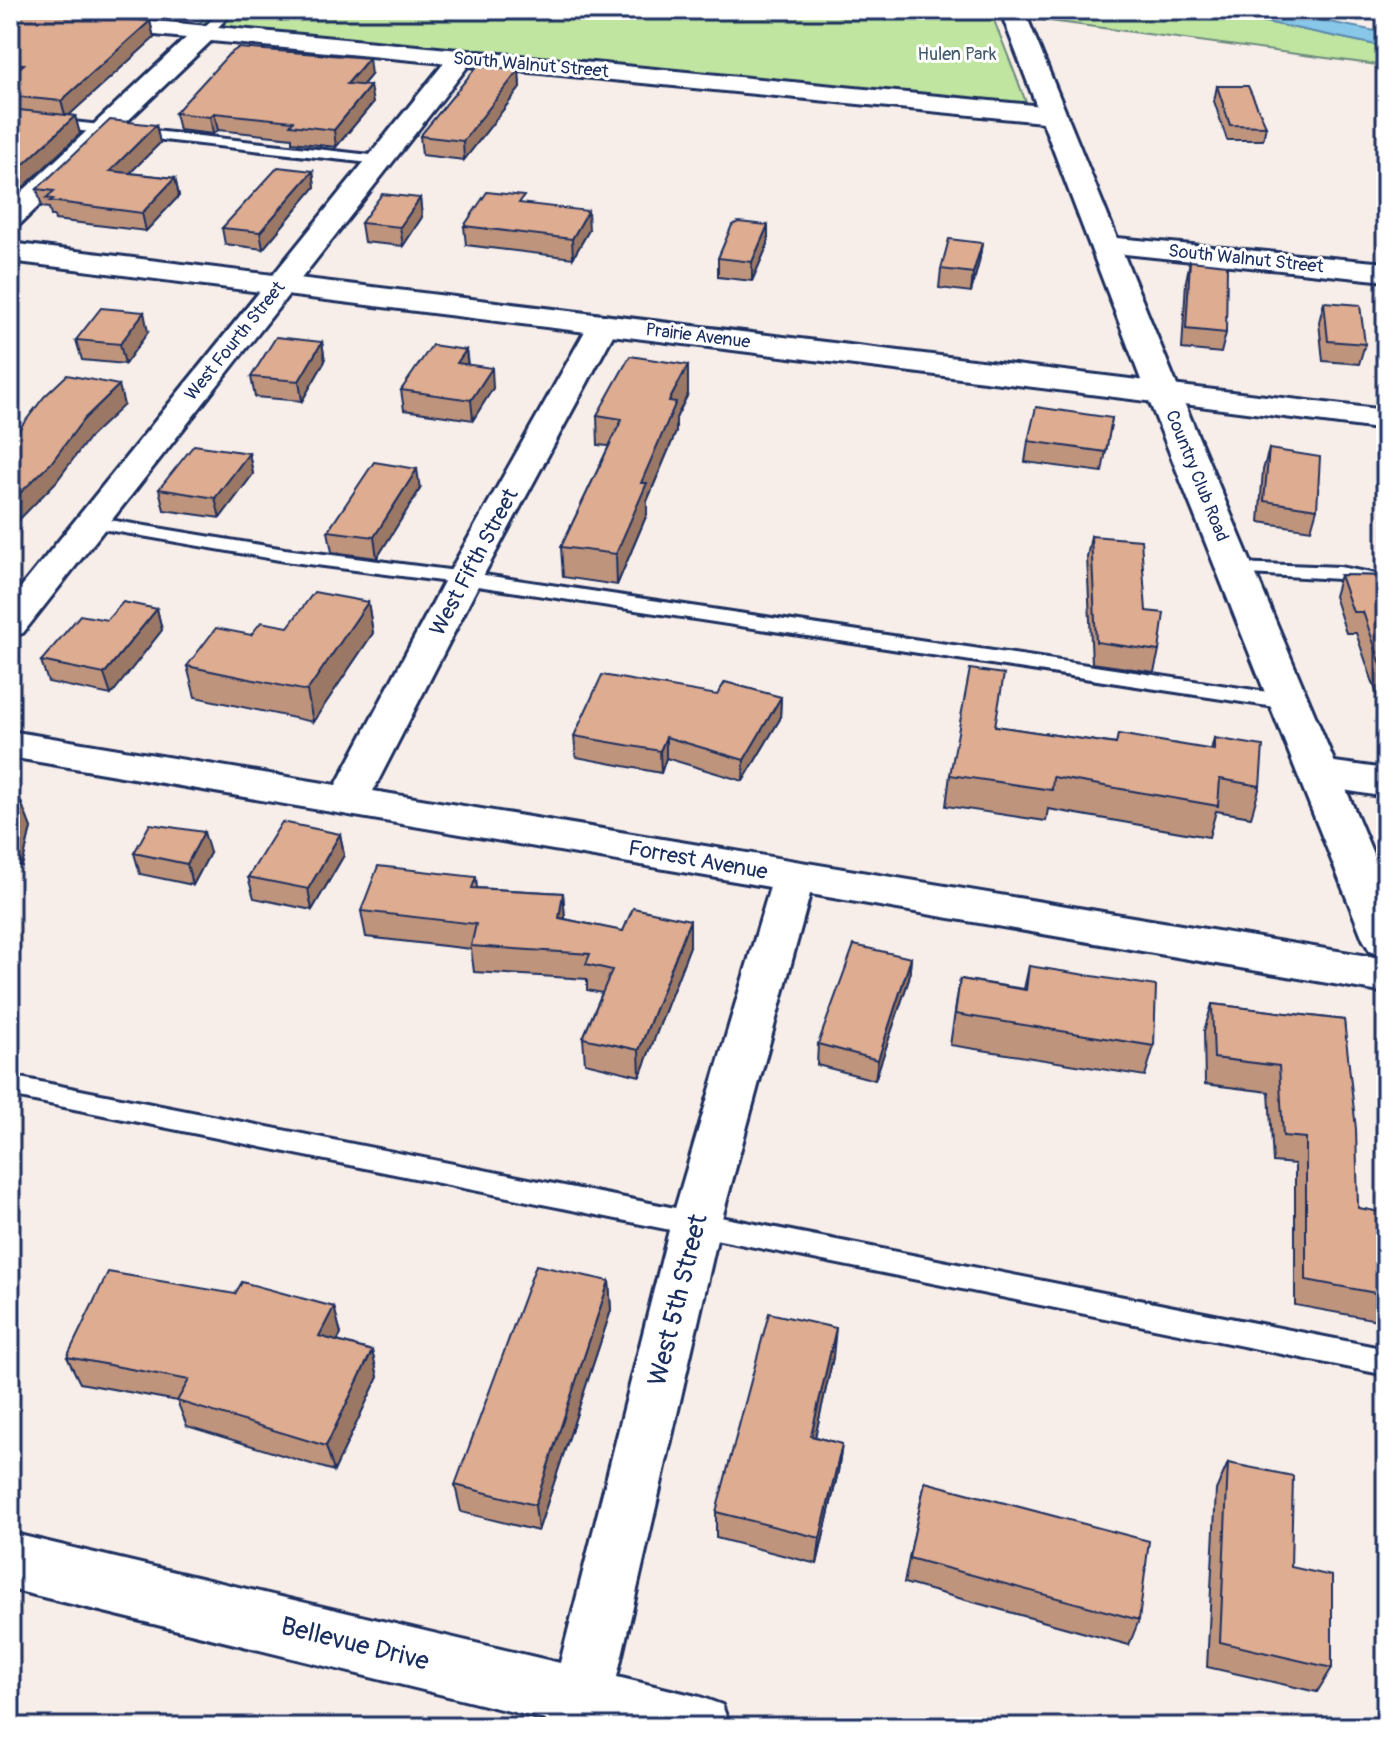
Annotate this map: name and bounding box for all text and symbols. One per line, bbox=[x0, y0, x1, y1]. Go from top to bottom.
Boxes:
park label: Hulen Park bbox=[918, 43, 997, 66]
street label: South Walnut Street bbox=[452, 47, 610, 83]
street label: South Walnut Street bbox=[1167, 239, 1326, 279]
street label: West Fourth Street bbox=[180, 276, 291, 405]
street label: Prairie Avenue bbox=[644, 318, 752, 354]
street label: Country Club Road bbox=[1160, 407, 1234, 545]
street label: West Fifth Street bbox=[423, 483, 525, 640]
street label: Forrest Avenue bbox=[626, 834, 770, 886]
street label: West 5th Street bbox=[641, 1210, 715, 1389]
street label: Bellevue Drive bbox=[278, 1610, 433, 1678]

